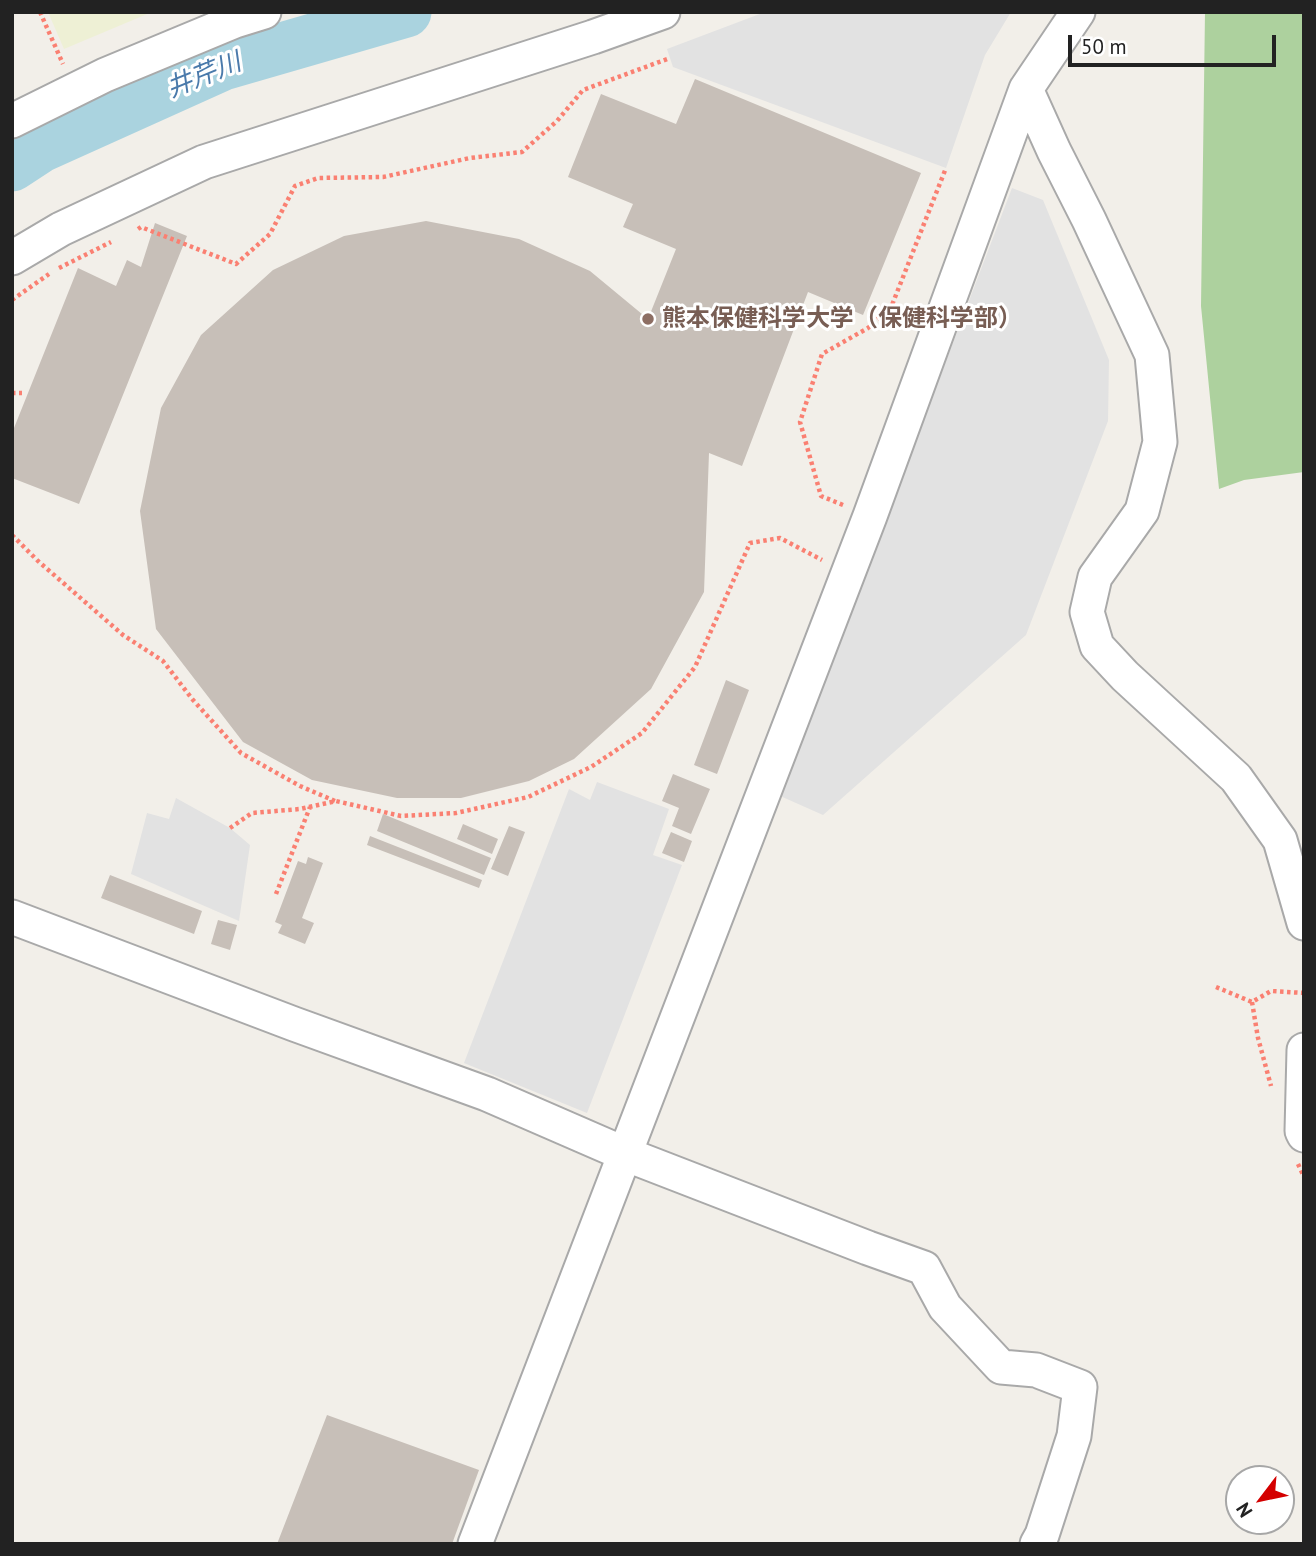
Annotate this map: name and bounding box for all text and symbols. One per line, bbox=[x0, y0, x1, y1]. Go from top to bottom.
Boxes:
scale bar bbox=[1071, 21, 1279, 65]
text: 50 m bbox=[1081, 33, 1127, 60]
water label: 井芹川 bbox=[162, 47, 246, 105]
place label: 熊本保健科学大学（保健科学部） bbox=[662, 305, 1022, 333]
marker: 熊本保健科学大学（保健科学部） bbox=[640, 311, 656, 327]
north arrow bbox=[1225, 1465, 1295, 1535]
text: N bbox=[1230, 1498, 1257, 1522]

